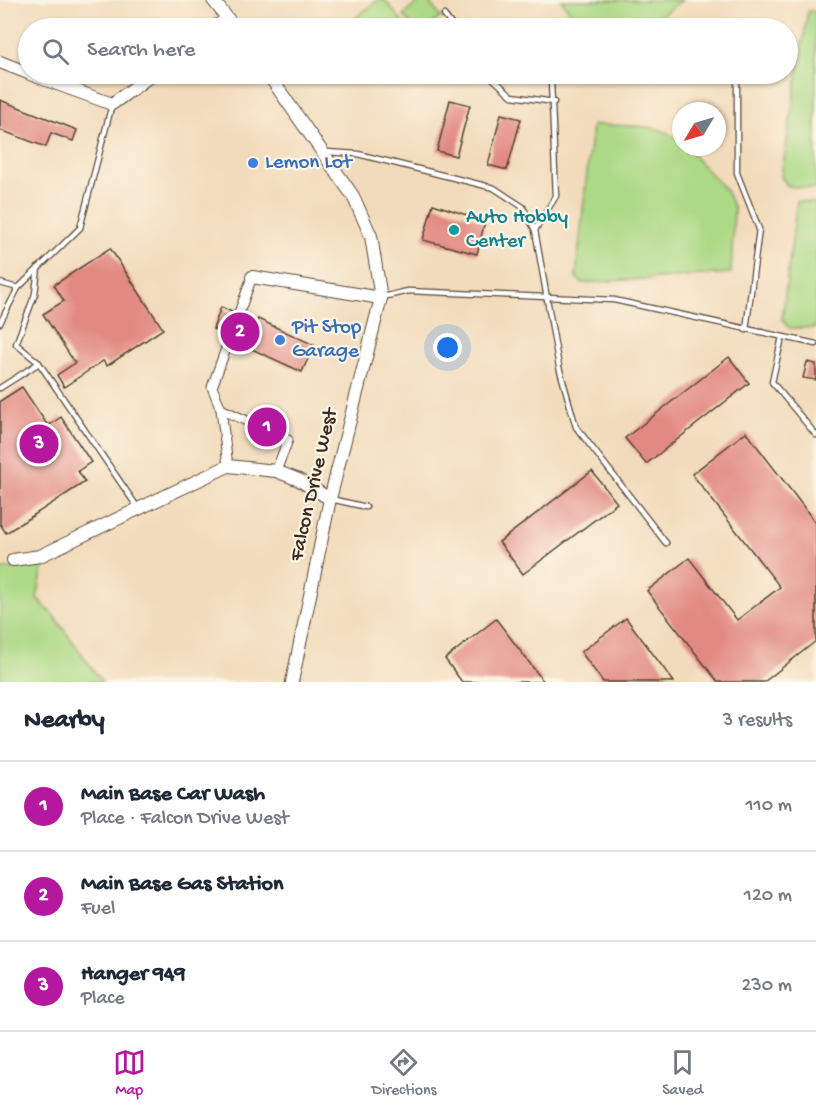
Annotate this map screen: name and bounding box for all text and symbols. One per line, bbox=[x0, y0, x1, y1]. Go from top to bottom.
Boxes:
search box bbox=[18, 18, 798, 84]
icon: search bbox=[39, 35, 72, 68]
text: Search here bbox=[87, 38, 195, 64]
north arrow bbox=[672, 102, 726, 156]
place label: Lemon Lot bbox=[265, 151, 354, 176]
marker: Lemon Lot bbox=[246, 156, 260, 170]
place label: Auto Hobby Center bbox=[466, 206, 568, 255]
marker: Auto Hobby Center bbox=[447, 223, 461, 237]
pin: 2 bbox=[220, 310, 260, 354]
place label: Pit Stop Garage bbox=[291, 316, 362, 365]
marker: Pit Stop Garage bbox=[273, 333, 287, 347]
your location bbox=[433, 333, 462, 362]
pin: 1 bbox=[248, 404, 286, 450]
street label: Falcon Drive West bbox=[285, 404, 345, 565]
pin: 3 bbox=[20, 422, 58, 466]
text: Nearby bbox=[24, 706, 105, 737]
text: 3 results bbox=[723, 710, 792, 733]
text: Main Base Car Wash bbox=[81, 782, 265, 808]
text: 1 bbox=[39, 795, 48, 818]
text: 110 m bbox=[746, 795, 792, 818]
text: Place · Falcon Drive West bbox=[81, 808, 289, 831]
text: Main Base Gas Station bbox=[81, 872, 283, 898]
text: 2 bbox=[39, 885, 48, 908]
text: 120 m bbox=[744, 885, 792, 908]
text: Fuel bbox=[81, 898, 115, 921]
text: Hanger 949 bbox=[81, 962, 186, 988]
text: 3 bbox=[38, 975, 49, 998]
text: 230 m bbox=[742, 975, 792, 998]
text: Place bbox=[81, 988, 125, 1011]
tab: Map bbox=[113, 1046, 146, 1101]
tab: Directions bbox=[371, 1046, 437, 1101]
tab: Saved bbox=[662, 1046, 703, 1101]

